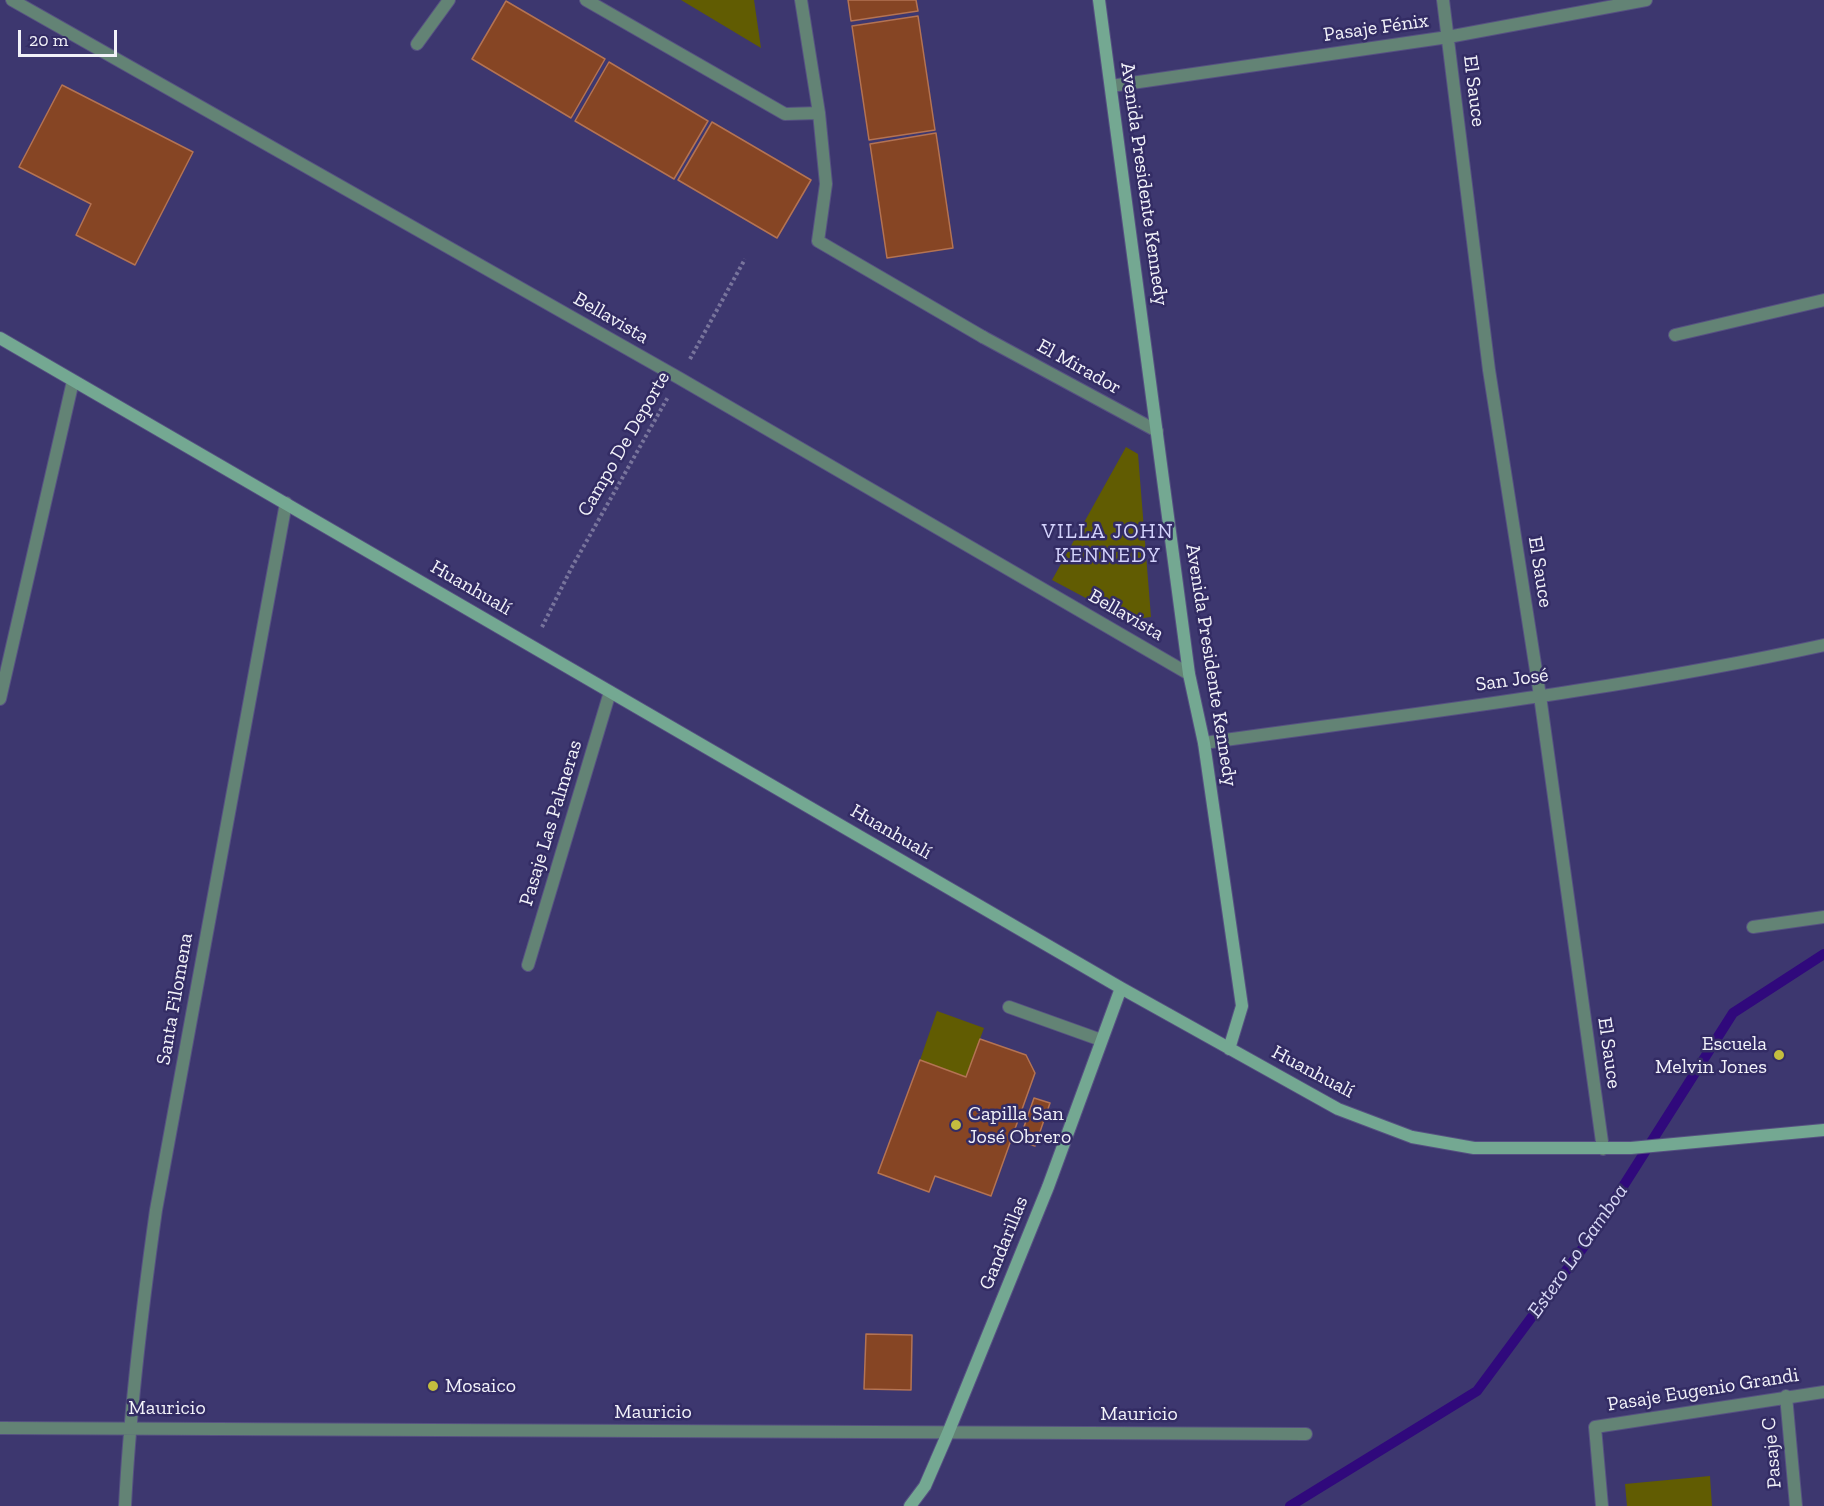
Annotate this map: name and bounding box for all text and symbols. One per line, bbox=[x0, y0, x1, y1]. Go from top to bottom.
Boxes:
street label: Pasaje Fénix bbox=[1322, 9, 1430, 47]
scale bar bbox=[21, 18, 120, 56]
text: 20 m bbox=[29, 29, 68, 51]
street label: El Sauce bbox=[1458, 54, 1490, 128]
street label: Avenida Presidente Kennedy bbox=[1115, 61, 1173, 307]
street label: Bellavista bbox=[569, 287, 653, 349]
street label: El Mirador bbox=[1033, 334, 1125, 400]
street label: Campo De Deporte bbox=[573, 367, 675, 521]
district label: VILLA JOHN KENNEDY bbox=[1042, 519, 1174, 569]
street label: El Sauce bbox=[1523, 535, 1557, 609]
street label: Avenida Presidente Kennedy bbox=[1180, 542, 1242, 788]
street label: Huanhualí bbox=[426, 555, 516, 621]
street label: Bellavista bbox=[1084, 584, 1168, 646]
street label: San José bbox=[1474, 663, 1550, 697]
street label: Pasaje Las Palmeras bbox=[514, 737, 588, 909]
street label: Huanhualí bbox=[846, 799, 936, 865]
street label: Santa Filomena bbox=[152, 931, 198, 1067]
street label: El Sauce bbox=[1592, 1016, 1626, 1090]
place label: Escuela Melvin Jones bbox=[1655, 1032, 1767, 1079]
street label: Huanhualí bbox=[1268, 1040, 1358, 1104]
marker: Escuela Melvin Jones bbox=[1772, 1048, 1786, 1062]
place label: Capilla San José Obrero bbox=[968, 1102, 1071, 1149]
marker: Capilla San José Obrero bbox=[949, 1118, 963, 1132]
water label: Estero Lo Gamboa bbox=[1523, 1179, 1633, 1323]
street label: Gandarillas bbox=[974, 1193, 1034, 1293]
street label: Pasaje Eugenio Grandi bbox=[1606, 1363, 1800, 1417]
place label: Mosaico bbox=[445, 1374, 516, 1398]
marker: Mosaico bbox=[426, 1379, 440, 1393]
street label: Mauricio bbox=[128, 1396, 206, 1420]
street label: Mauricio bbox=[614, 1400, 692, 1424]
street label: Mauricio bbox=[1100, 1402, 1178, 1426]
street label: Pasaje C bbox=[1757, 1416, 1787, 1490]

